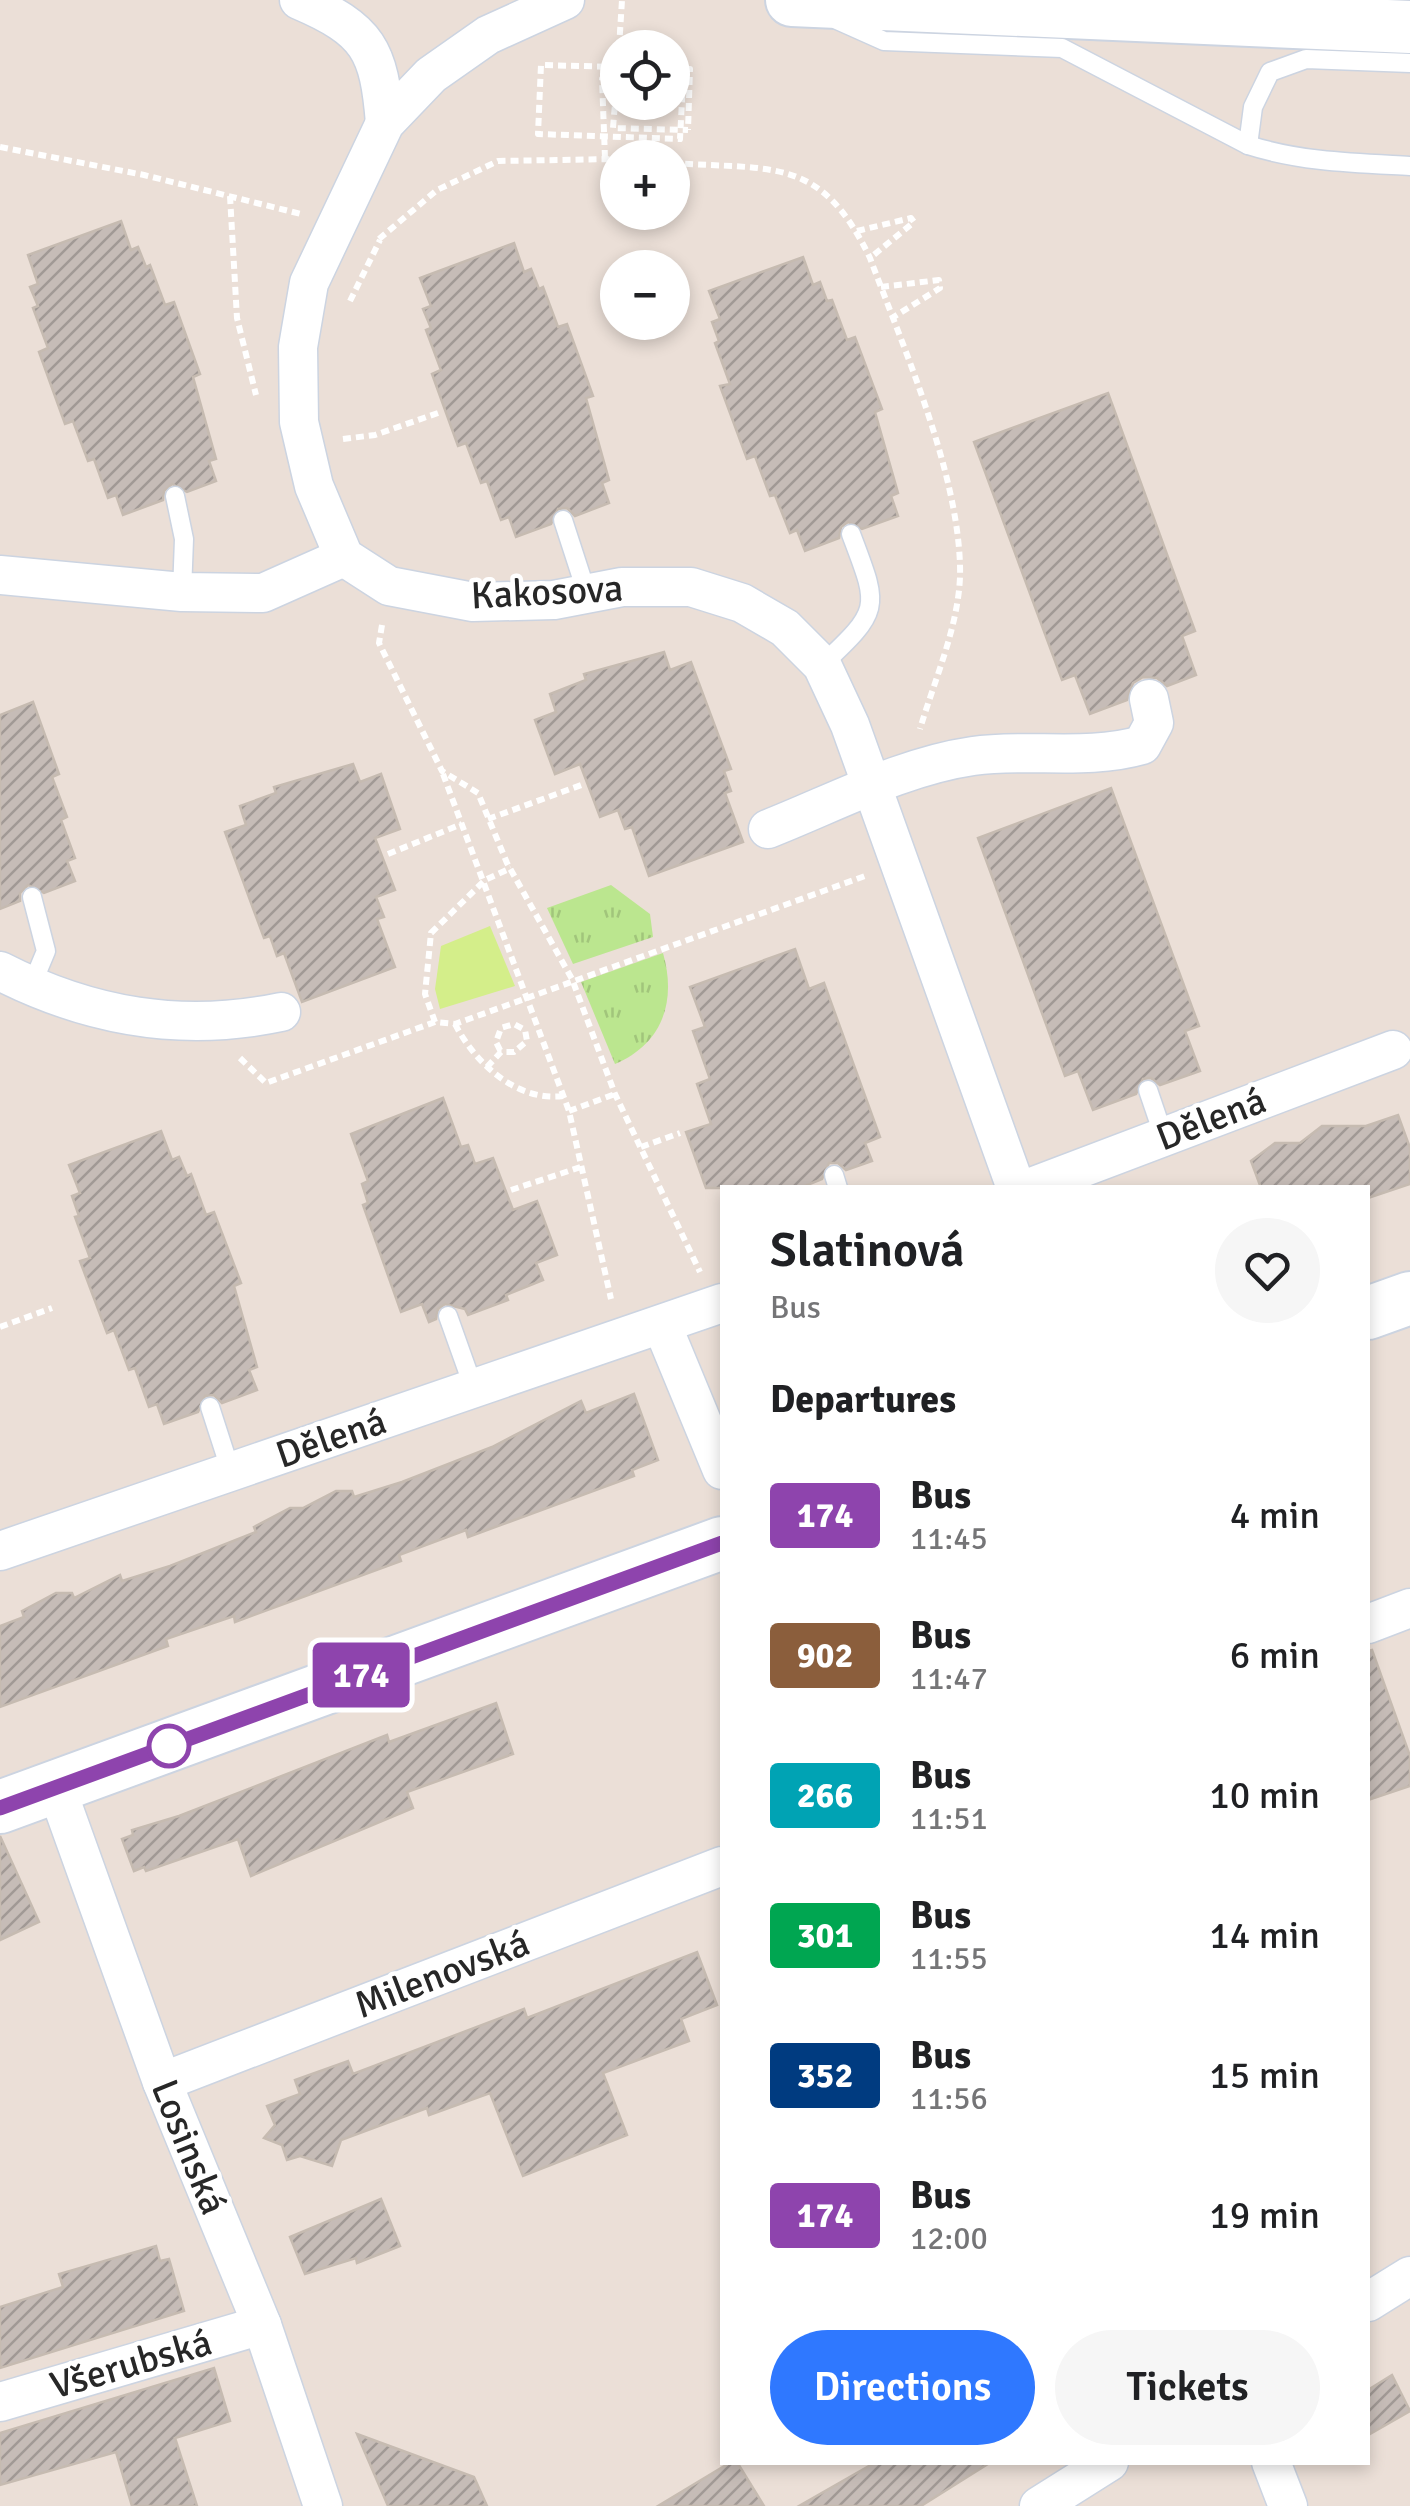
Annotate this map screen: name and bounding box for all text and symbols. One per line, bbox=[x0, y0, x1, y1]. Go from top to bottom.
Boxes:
map controls bbox=[600, 30, 690, 340]
button: locate bbox=[600, 30, 690, 120]
button: + bbox=[600, 140, 690, 230]
button: − bbox=[600, 250, 690, 340]
street label: Kakosova bbox=[470, 565, 624, 619]
street label: Dělená bbox=[1150, 1077, 1272, 1161]
button: heart bbox=[1215, 1218, 1320, 1323]
text: Slatinová bbox=[770, 1221, 964, 1280]
text: Bus bbox=[770, 1288, 821, 1327]
text: Departures bbox=[770, 1376, 956, 1423]
street label: Dělená bbox=[270, 1397, 392, 1479]
text: Bus bbox=[910, 1472, 971, 1519]
text: 4 min bbox=[1230, 1492, 1320, 1539]
text: 174 bbox=[797, 1494, 853, 1537]
text: 11:45 bbox=[910, 1519, 988, 1558]
text: Bus bbox=[910, 1612, 971, 1659]
text: 6 min bbox=[1230, 1632, 1320, 1679]
text: 902 bbox=[797, 1634, 853, 1677]
line badge: 174 bbox=[304, 1642, 418, 1708]
text: 174 bbox=[333, 1654, 389, 1697]
text: 11:47 bbox=[910, 1659, 988, 1698]
unlabelled marker bbox=[148, 1725, 190, 1767]
text: Bus bbox=[910, 1752, 971, 1799]
text: 10 min bbox=[1209, 1772, 1320, 1819]
text: 266 bbox=[797, 1774, 853, 1817]
text: 11:51 bbox=[910, 1799, 988, 1838]
text: Bus bbox=[910, 1892, 971, 1939]
text: 14 min bbox=[1209, 1912, 1320, 1959]
text: 301 bbox=[797, 1914, 853, 1957]
street label: Milenovská bbox=[348, 1919, 536, 2029]
text: 11:55 bbox=[910, 1939, 988, 1978]
text: Bus bbox=[910, 2032, 971, 2079]
text: 15 min bbox=[1209, 2052, 1320, 2099]
text: 352 bbox=[797, 2054, 853, 2097]
street label: Losinská bbox=[141, 2073, 237, 2221]
text: 11:56 bbox=[910, 2079, 988, 2118]
text: Bus bbox=[910, 2172, 971, 2219]
text: 19 min bbox=[1209, 2192, 1320, 2239]
text: 174 bbox=[797, 2194, 853, 2237]
text: 12:00 bbox=[910, 2219, 988, 2258]
street label: Všerubská bbox=[45, 2319, 217, 2409]
button: Directions bbox=[770, 2330, 1035, 2445]
button: Tickets bbox=[1055, 2330, 1320, 2445]

